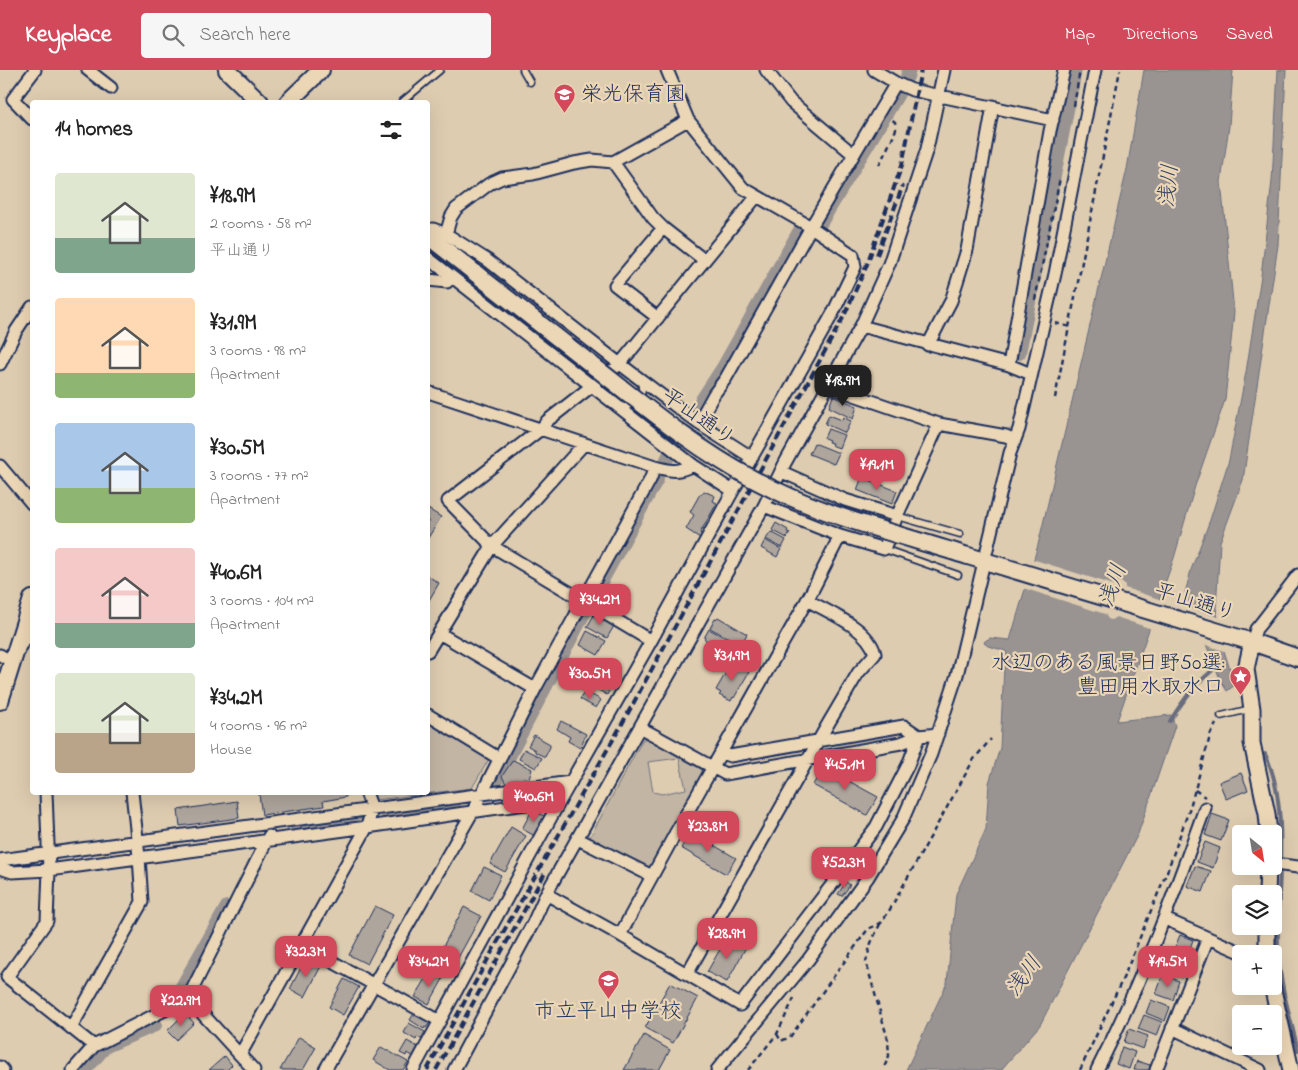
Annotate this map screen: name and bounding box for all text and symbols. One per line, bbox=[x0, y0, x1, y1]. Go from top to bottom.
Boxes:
search box bbox=[141, 13, 491, 58]
text: Keyplace bbox=[25, 18, 111, 53]
icon: search bbox=[159, 21, 187, 49]
text: Search here bbox=[199, 22, 291, 49]
text: Map bbox=[1065, 22, 1095, 48]
text: Directions bbox=[1123, 22, 1198, 48]
text: Saved bbox=[1226, 22, 1273, 48]
place label: 栄光保育園 bbox=[581, 80, 686, 110]
school or university icon: 栄光保育園 bbox=[553, 83, 577, 114]
text: 14 homes bbox=[55, 115, 133, 145]
icon: filters bbox=[377, 116, 405, 144]
water label: 浅川 bbox=[1152, 163, 1188, 209]
text: ¥18.9M bbox=[210, 182, 256, 212]
icon: home bbox=[95, 193, 155, 253]
text: 2 rooms · 58 m² bbox=[210, 212, 312, 236]
text: 平山通り bbox=[210, 239, 274, 263]
text: ¥31.9M bbox=[210, 309, 257, 339]
icon: home bbox=[95, 318, 155, 378]
text: 3 rooms · 98 m² bbox=[210, 339, 306, 363]
text: Apartment bbox=[210, 363, 280, 387]
pin: ¥18.9M bbox=[802, 364, 884, 407]
text: ¥18.9M bbox=[825, 369, 861, 393]
street label: 平山通り bbox=[655, 382, 741, 454]
text: ¥30.5M bbox=[210, 434, 265, 464]
icon: home bbox=[95, 443, 155, 503]
pin: ¥19.1M bbox=[836, 448, 918, 491]
text: ¥19.1M bbox=[860, 453, 894, 477]
text: 3 rooms · 77 m² bbox=[210, 464, 309, 488]
text: Apartment bbox=[210, 488, 280, 512]
text: ¥40.6M bbox=[210, 559, 262, 589]
water label: 浅川 bbox=[1092, 560, 1136, 612]
icon: home bbox=[95, 568, 155, 628]
street label: 平山通り bbox=[1150, 576, 1240, 630]
pin: ¥34.2M bbox=[559, 584, 641, 626]
text: ¥34.2M bbox=[580, 588, 620, 612]
text: 3 rooms · 104 m² bbox=[210, 589, 314, 613]
text: Apartment bbox=[210, 613, 280, 637]
pin: ¥31.9M bbox=[691, 640, 773, 682]
text: ¥31.9M bbox=[714, 644, 750, 668]
place label: 水辺のある風景日野50選: 豊田用水取水口 bbox=[991, 649, 1224, 703]
pin: ¥30.5M bbox=[549, 658, 631, 700]
text: ¥30.5M bbox=[569, 662, 611, 686]
place icon: 水辺のある風景日野50選: 豊田用水取水口 bbox=[1228, 664, 1252, 695]
text: ¥34.2M bbox=[210, 684, 263, 714]
icon: home bbox=[95, 693, 155, 753]
text: 4 rooms · 96 m² bbox=[210, 714, 307, 738]
text: House bbox=[210, 738, 252, 762]
pin: ¥45.1M bbox=[804, 748, 886, 791]
text: ¥45.1M bbox=[825, 753, 865, 777]
pin: ¥40.6M bbox=[493, 780, 575, 823]
text: ¥40.6M bbox=[514, 785, 554, 809]
pin: ¥23.8M bbox=[667, 810, 749, 853]
text: ¥23.8M bbox=[688, 815, 728, 839]
north arrow bbox=[1232, 825, 1282, 875]
map controls bbox=[1232, 825, 1282, 1055]
pin: ¥52.3M bbox=[803, 846, 885, 889]
text: ¥52.3M bbox=[823, 851, 865, 875]
button: layers bbox=[1232, 885, 1282, 935]
pin: ¥28.9M bbox=[686, 918, 768, 960]
text: ¥28.9M bbox=[708, 922, 746, 946]
pin: ¥32.3M bbox=[265, 936, 347, 978]
text: ¥32.3M bbox=[286, 940, 326, 964]
button: + bbox=[1232, 945, 1282, 995]
pin: ¥34.2M bbox=[388, 946, 470, 988]
pin: ¥19.5M bbox=[1127, 946, 1209, 988]
text: ¥34.2M bbox=[409, 950, 449, 974]
water label: 浅川 bbox=[999, 950, 1051, 1004]
text: ¥19.5M bbox=[1149, 950, 1187, 974]
school or university icon: 市立平山中学校 bbox=[596, 968, 620, 999]
pin: ¥22.9M bbox=[140, 984, 222, 1027]
text: ¥22.9M bbox=[161, 989, 201, 1013]
place label: 市立平山中学校 bbox=[535, 997, 682, 1027]
button: − bbox=[1232, 1005, 1282, 1055]

